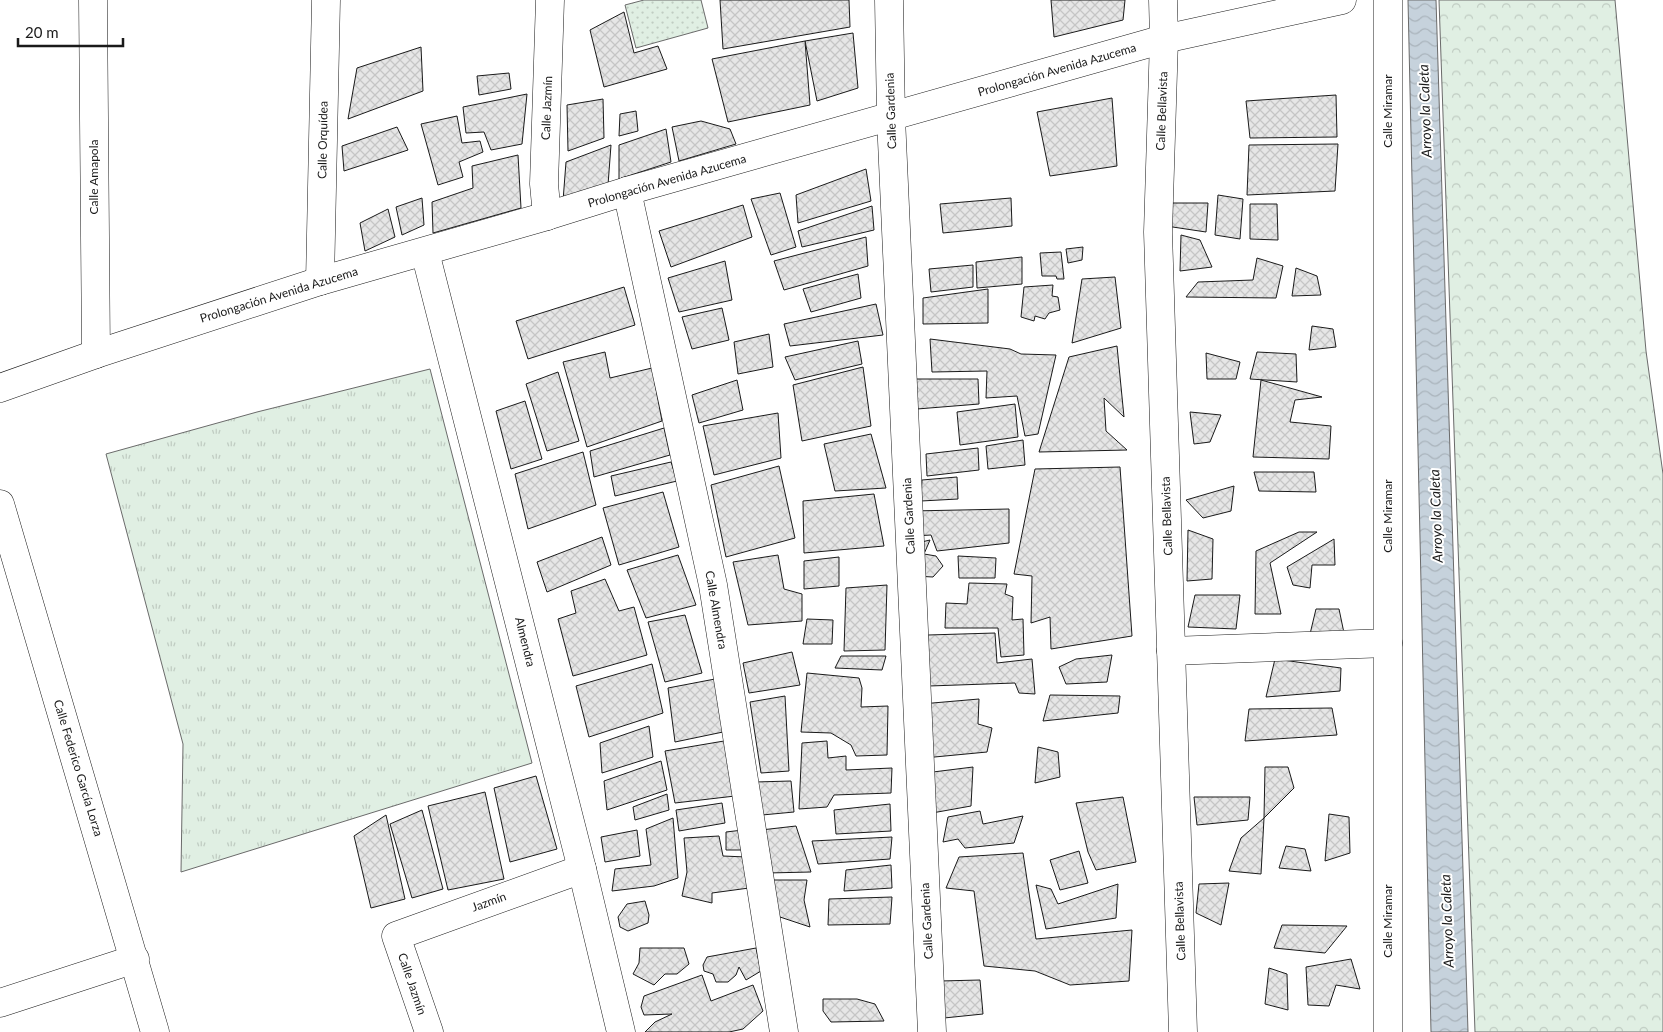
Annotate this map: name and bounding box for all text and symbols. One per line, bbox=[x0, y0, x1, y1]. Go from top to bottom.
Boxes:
scale bar bbox=[18, 15, 122, 47]
text: 20 m bbox=[25, 23, 59, 41]
street label: Prolongación Avenida Azucema bbox=[976, 40, 1138, 99]
water label: Arroyo la Caleta bbox=[1414, 64, 1435, 159]
street label: Calle Bellavista bbox=[1153, 71, 1170, 151]
street label: Calle Gardenia bbox=[882, 73, 899, 149]
street label: Calle Miramar bbox=[1380, 74, 1395, 148]
street label: Calle Jazmín bbox=[538, 76, 555, 140]
street label: Calle Orquídea bbox=[314, 101, 331, 179]
street label: Calle Amapola bbox=[86, 140, 101, 214]
street label: Prolongación Avenida Azucema bbox=[586, 151, 748, 210]
street label: Prolongación Avenida Azucema bbox=[198, 263, 360, 326]
water label: Arroyo la Caleta bbox=[1425, 469, 1446, 564]
street label: Calle Bellavista bbox=[1158, 476, 1175, 556]
street label: Calle Gardenia bbox=[899, 477, 918, 555]
street label: Calle Miramar bbox=[1380, 479, 1395, 553]
street label: Calle Almendra bbox=[702, 569, 731, 650]
street label: Almendra bbox=[512, 615, 539, 668]
street label: Calle Federico García Lorza bbox=[51, 698, 106, 838]
water label: Arroyo la Caleta bbox=[1436, 874, 1457, 969]
street label: Calle Bellavista bbox=[1171, 881, 1188, 961]
street label: Calle Gardenia bbox=[917, 882, 936, 960]
street label: Calle Miramar bbox=[1380, 884, 1395, 958]
street label: Jazmín bbox=[470, 888, 508, 915]
street label: Calle Jazmín bbox=[395, 951, 430, 1017]

